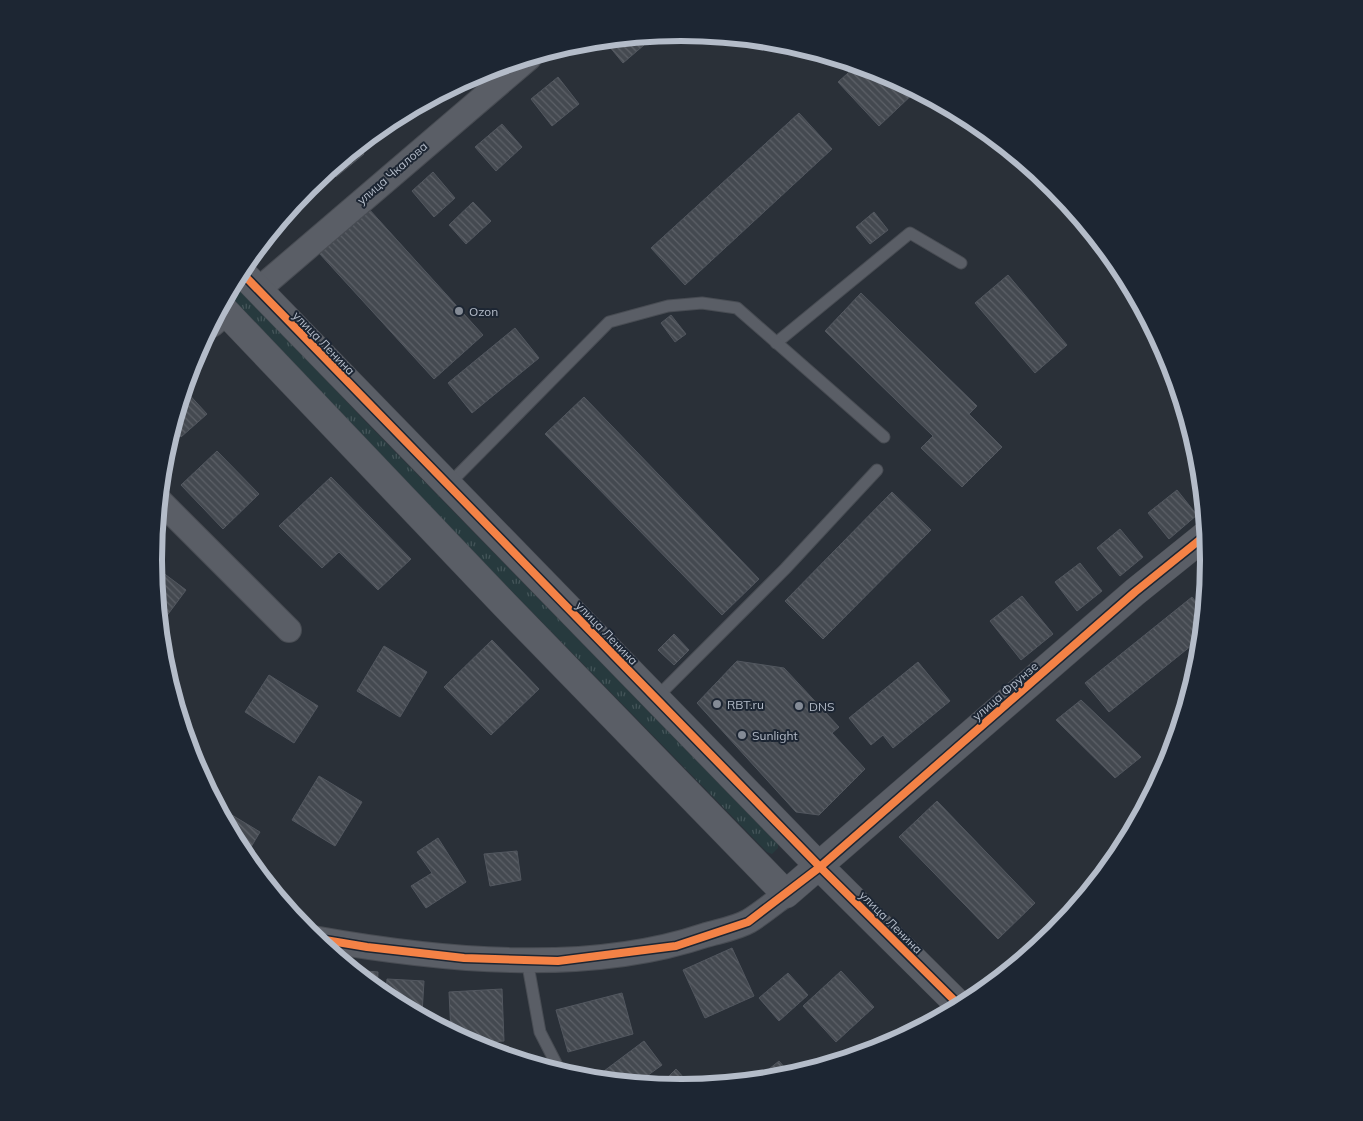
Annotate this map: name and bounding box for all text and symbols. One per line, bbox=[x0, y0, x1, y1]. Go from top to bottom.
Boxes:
street label: улица Чкалова bbox=[354, 138, 430, 208]
place label: Ozon bbox=[469, 304, 498, 319]
marker: Ozon bbox=[453, 305, 465, 317]
street label: улица Ленина bbox=[290, 308, 358, 378]
street label: улица Ленина bbox=[573, 598, 641, 668]
street label: улица Фрунзе bbox=[969, 658, 1041, 724]
place label: RBT.ru bbox=[727, 697, 764, 712]
marker: RBT.ru bbox=[711, 698, 723, 710]
place label: DNS bbox=[809, 699, 834, 714]
marker: DNS bbox=[793, 700, 805, 712]
place label: Sunlight bbox=[752, 728, 798, 743]
marker: Sunlight bbox=[736, 729, 748, 741]
street label: улица Ленина bbox=[856, 887, 926, 957]

